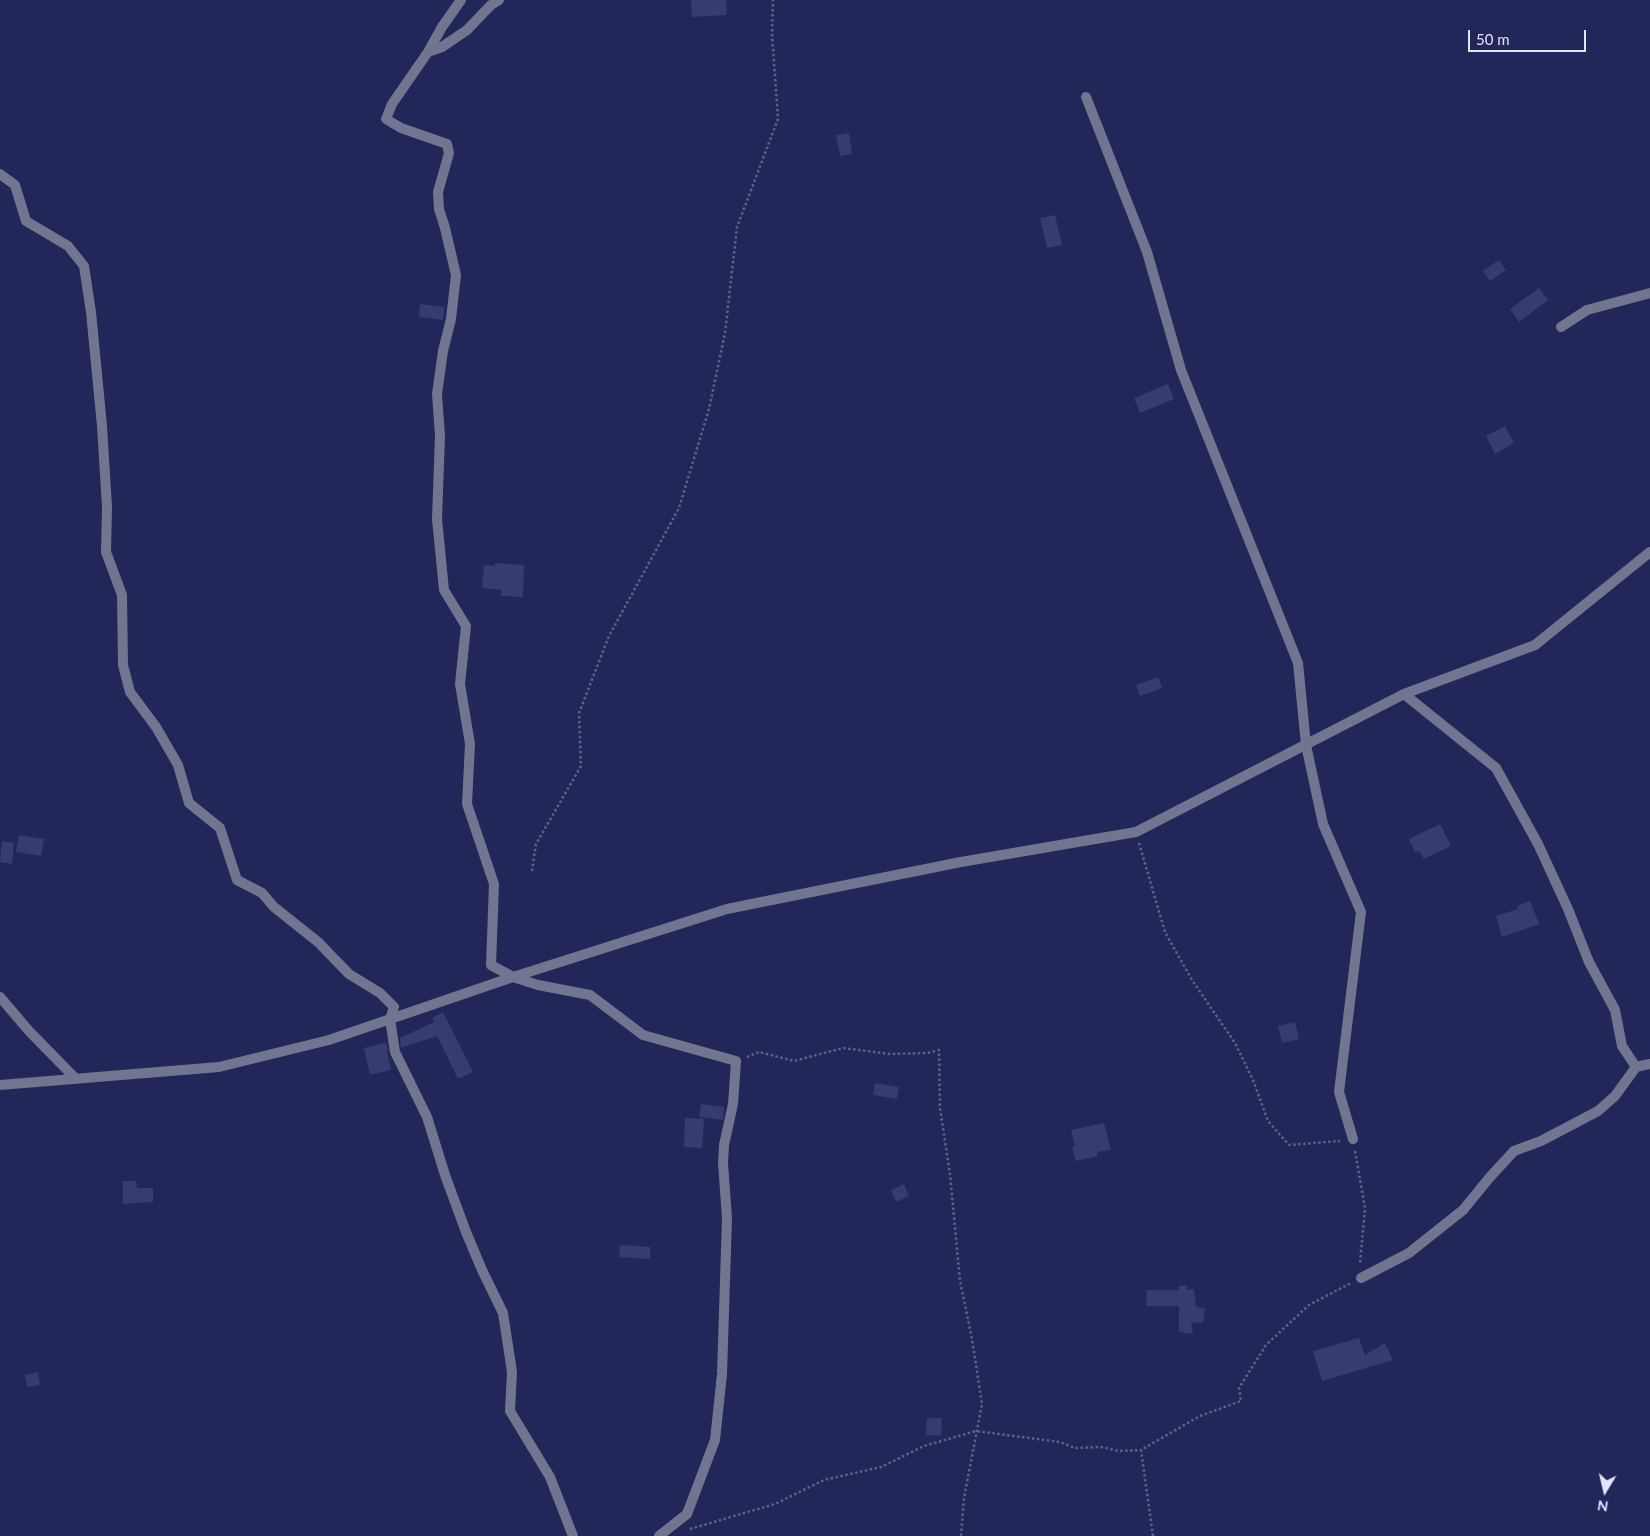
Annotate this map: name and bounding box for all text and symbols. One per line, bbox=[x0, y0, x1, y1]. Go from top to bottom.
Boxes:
scale bar bbox=[1470, 20, 1588, 52]
text: 50 m bbox=[1476, 30, 1510, 48]
north arrow bbox=[1580, 1466, 1630, 1516]
text: N bbox=[1596, 1497, 1609, 1516]

